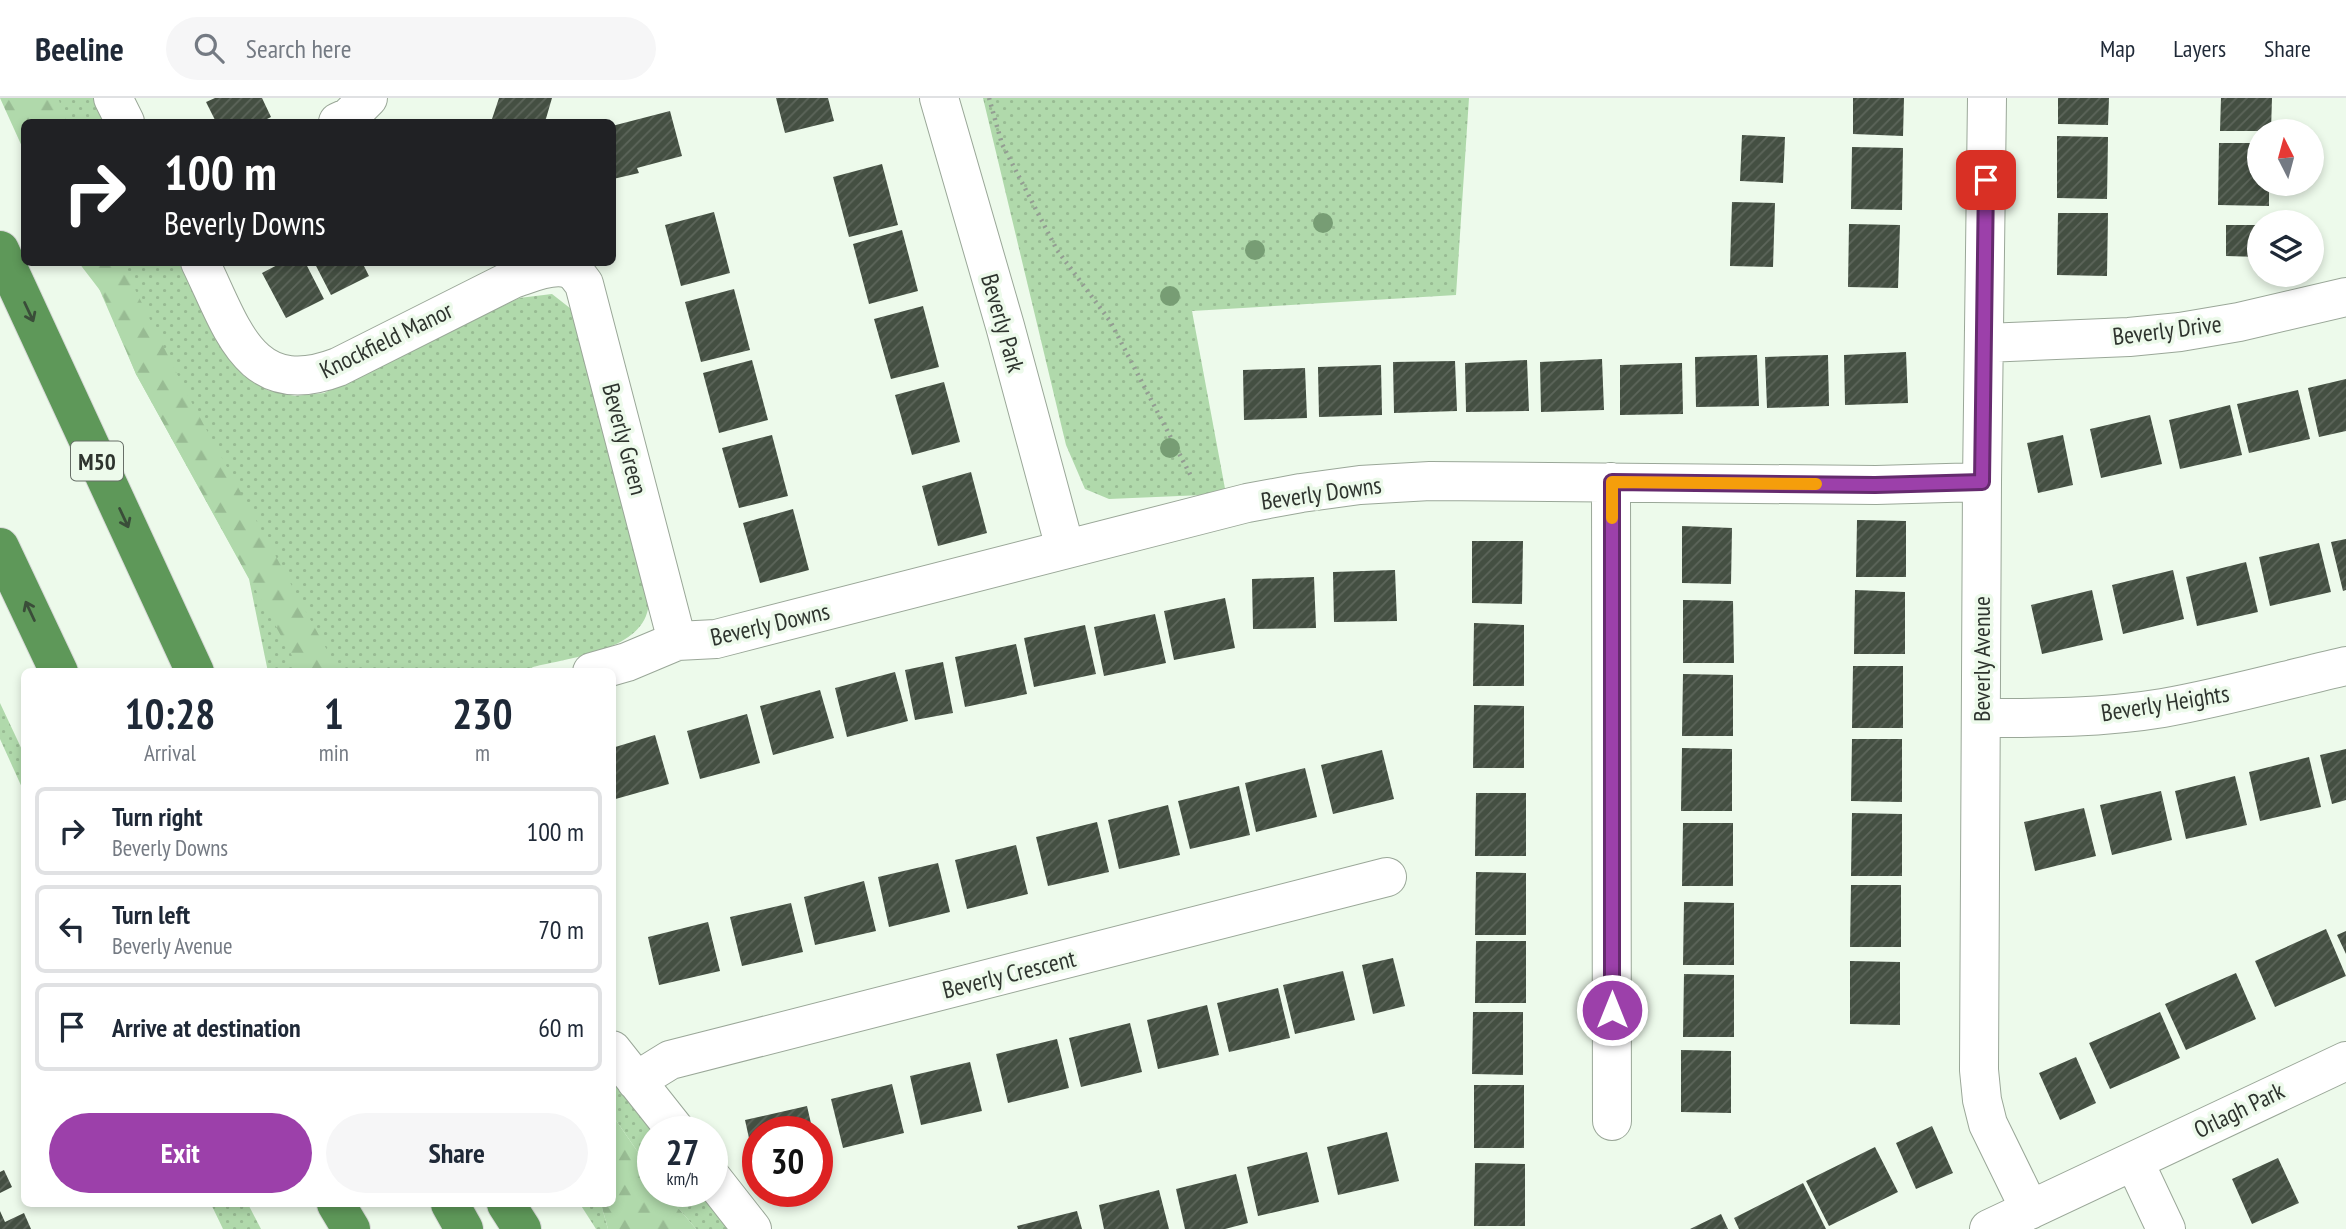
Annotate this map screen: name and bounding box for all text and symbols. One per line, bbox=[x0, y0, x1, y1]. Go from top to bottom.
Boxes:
search box bbox=[166, 17, 656, 80]
text: Beeline bbox=[35, 27, 124, 70]
icon: search bbox=[190, 29, 228, 67]
text: Search here bbox=[246, 32, 351, 65]
text: Map bbox=[2100, 33, 2135, 64]
text: Layers bbox=[2173, 33, 2226, 64]
text: Share bbox=[2264, 33, 2311, 64]
north arrow bbox=[2247, 119, 2324, 196]
map controls bbox=[2247, 119, 2324, 287]
text: 100 m bbox=[164, 140, 277, 204]
icon: right bbox=[49, 147, 140, 238]
pin bbox=[1956, 150, 2016, 210]
icon: arrive bbox=[1967, 161, 2005, 199]
text: Beverly Downs bbox=[164, 202, 326, 244]
button: layers bbox=[2247, 210, 2324, 287]
street label: Beverly Park bbox=[974, 270, 1032, 377]
street label: Knockfield Manor bbox=[315, 294, 458, 385]
one-way arrow bbox=[22, 301, 36, 322]
street label: Beverly Drive bbox=[2111, 308, 2223, 352]
street label: Beverly Green bbox=[595, 380, 655, 498]
road number: M50 bbox=[71, 442, 123, 480]
street label: Beverly Downs bbox=[1259, 469, 1383, 517]
one-way arrow bbox=[118, 507, 131, 528]
street label: Beverly Downs bbox=[707, 595, 833, 653]
street label: Beverly Avenue bbox=[1966, 596, 1997, 722]
one-way arrow bbox=[23, 600, 36, 622]
street label: Beverly Heights bbox=[2099, 678, 2231, 728]
text: 10:28 bbox=[124, 686, 215, 741]
text: 1 bbox=[324, 686, 344, 741]
text: 230 bbox=[452, 686, 513, 741]
text: Arrival bbox=[144, 738, 196, 767]
text: min bbox=[319, 738, 349, 767]
text: m bbox=[475, 738, 490, 767]
text: Turn right bbox=[112, 800, 203, 833]
icon: right bbox=[53, 812, 91, 850]
text: 100 m bbox=[526, 815, 584, 848]
text: Beverly Downs bbox=[112, 833, 228, 862]
text: Turn left bbox=[112, 898, 190, 931]
icon: left bbox=[53, 910, 91, 948]
text: 70 m bbox=[538, 913, 584, 946]
text: Beverly Avenue bbox=[112, 931, 232, 960]
street label: Beverly Crescent bbox=[939, 942, 1079, 1006]
position arrow bbox=[1575, 973, 1649, 1047]
icon: arrive bbox=[53, 1008, 91, 1046]
text: Arrive at destination bbox=[112, 1011, 301, 1044]
text: 60 m bbox=[538, 1011, 584, 1044]
street label: Orlagh Park bbox=[2189, 1075, 2290, 1145]
button: Exit bbox=[49, 1113, 312, 1193]
button: Share bbox=[326, 1113, 588, 1193]
speed limit sign: 30 bbox=[742, 1116, 833, 1207]
text: 27 bbox=[666, 1129, 699, 1175]
text: km/h bbox=[667, 1167, 698, 1190]

